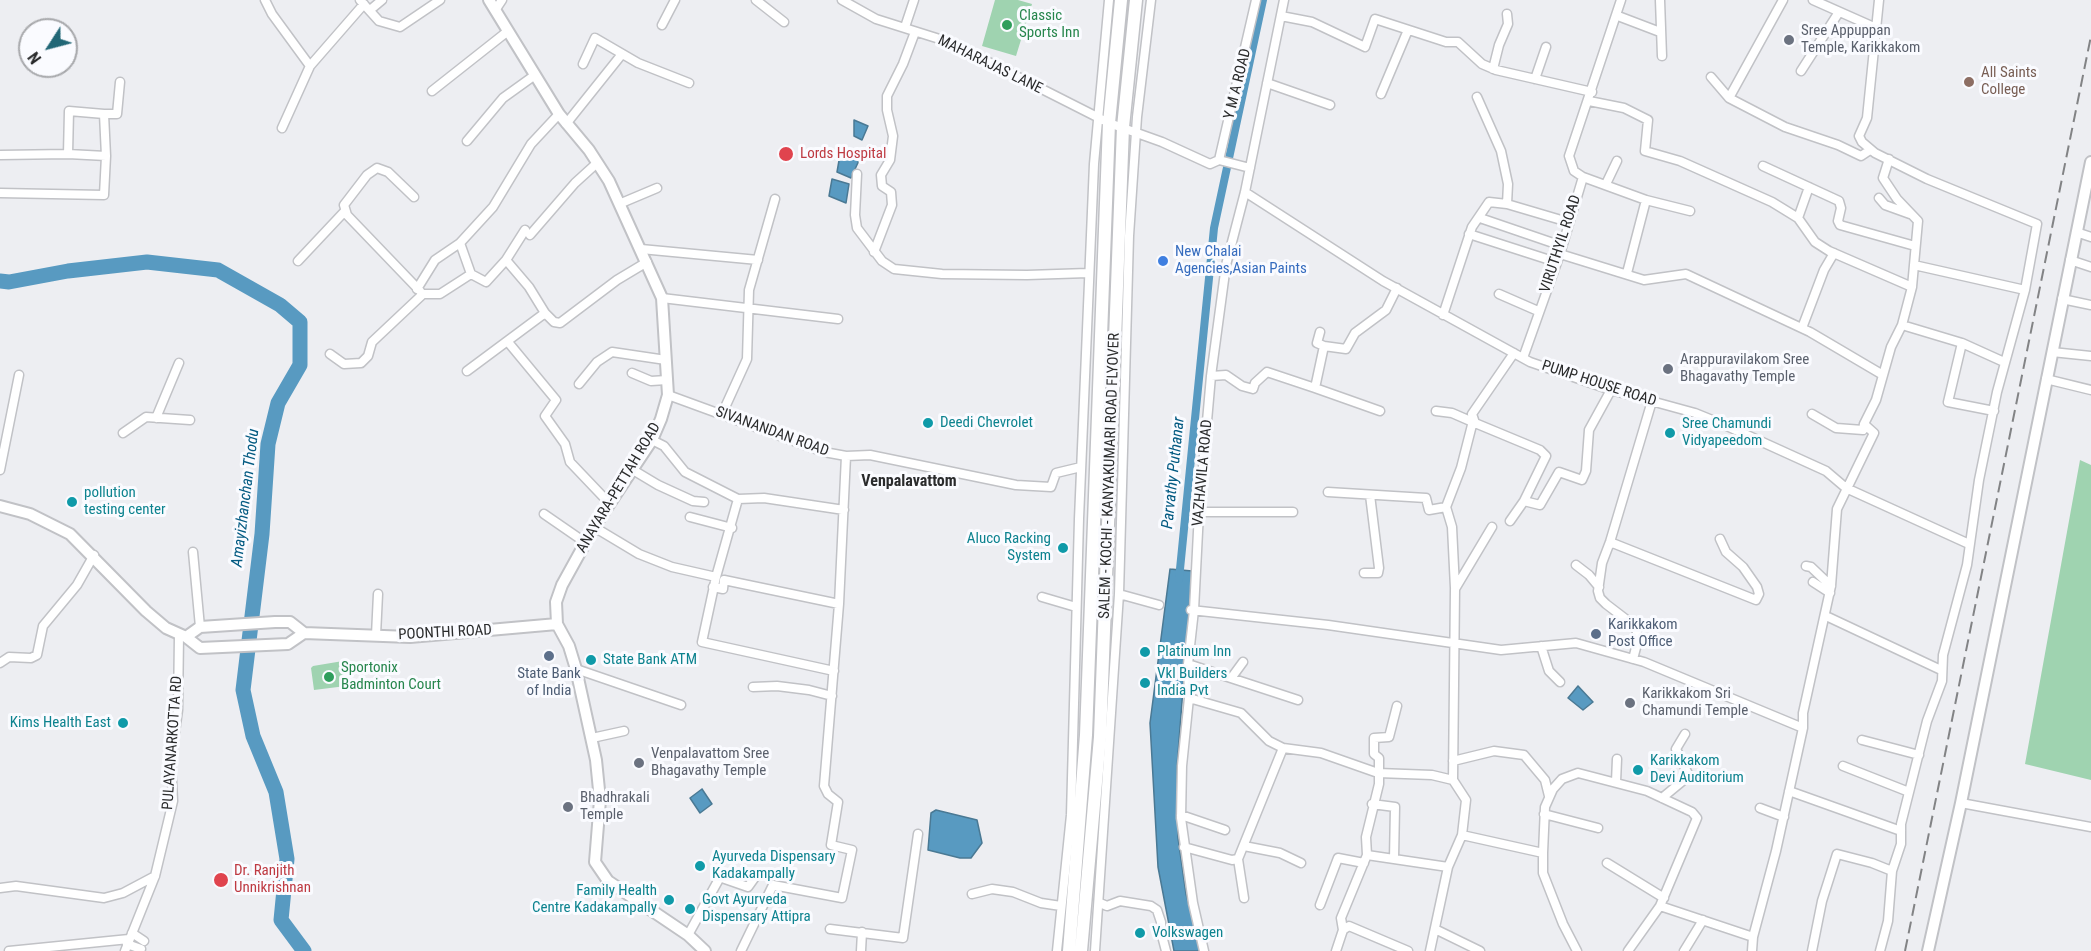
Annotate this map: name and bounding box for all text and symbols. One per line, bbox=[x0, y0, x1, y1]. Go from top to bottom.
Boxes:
place label: Classic Sports Inn bbox=[1019, 7, 1080, 42]
north arrow bbox=[18, 18, 78, 78]
marker: Classic Sports Inn bbox=[1000, 18, 1014, 32]
place label: Sree Appuppan Temple, Karikkakom bbox=[1801, 22, 1920, 57]
street label: MAHARAJAS LANE bbox=[935, 32, 1045, 98]
marker: Sree Appuppan Temple, Karikkakom bbox=[1782, 33, 1796, 47]
street label: Y M A ROAD bbox=[1221, 47, 1255, 121]
text: N bbox=[24, 48, 45, 67]
place label: All Saints College bbox=[1981, 64, 2037, 99]
marker: All Saints College bbox=[1962, 75, 1976, 89]
marker: Lords Hospital bbox=[777, 145, 795, 163]
place label: Lords Hospital bbox=[800, 145, 886, 163]
street label: VIRUTHYIL ROAD bbox=[1537, 193, 1585, 295]
place label: New Chalai Agencies,Asian Paints bbox=[1175, 243, 1307, 278]
marker: New Chalai Agencies,Asian Paints bbox=[1156, 254, 1170, 268]
street label: SALEM - KOCHI - KANYAKUMARI ROAD FLYOVER bbox=[1096, 333, 1124, 619]
place label: Arappuravilakom Sree Bhagavathy Temple bbox=[1680, 351, 1809, 386]
street label: PUMP HOUSE ROAD bbox=[1540, 357, 1658, 411]
marker: Arappuravilakom Sree Bhagavathy Temple bbox=[1661, 362, 1675, 376]
street label: SIVANANDAN ROAD bbox=[713, 403, 831, 461]
place label: Deedi Chevrolet bbox=[940, 414, 1033, 432]
place label: Sree Chamundi Vidyapeedom bbox=[1682, 415, 1771, 450]
marker: Deedi Chevrolet bbox=[921, 416, 935, 430]
water label: Parvathy Puthanar bbox=[1159, 416, 1189, 530]
street label: VAZHAVILA ROAD bbox=[1189, 419, 1217, 527]
street label: ANAYARA-PETTAH ROAD bbox=[573, 420, 665, 556]
marker: Sree Chamundi Vidyapeedom bbox=[1663, 426, 1677, 440]
water label: Amayizhanchan Thodu bbox=[228, 428, 264, 568]
district label: Venpalavattom bbox=[861, 472, 957, 492]
place label: pollution testing center bbox=[84, 484, 166, 519]
marker: pollution testing center bbox=[65, 495, 79, 509]
place label: Aluco Racking System bbox=[967, 530, 1051, 565]
marker: Aluco Racking System bbox=[1056, 541, 1070, 555]
place label: Karikkakom Post Office bbox=[1608, 616, 1678, 651]
street label: POONTHI ROAD bbox=[398, 622, 492, 644]
marker: Karikkakom Post Office bbox=[1589, 627, 1603, 641]
place label: Platinum Inn bbox=[1157, 643, 1231, 661]
marker: Platinum Inn bbox=[1138, 645, 1152, 659]
marker: State Bank of India bbox=[542, 649, 556, 663]
place label: State Bank ATM bbox=[603, 651, 697, 669]
marker: State Bank ATM bbox=[584, 653, 598, 667]
place label: Sportonix Badminton Court bbox=[341, 659, 441, 694]
place label: State Bank of India bbox=[517, 665, 581, 700]
place label: Vkl Builders India Pvt bbox=[1157, 665, 1227, 700]
marker: Sportonix Badminton Court bbox=[322, 670, 336, 684]
street label: PULAYANARKOTTA RD bbox=[159, 675, 187, 811]
marker: Vkl Builders India Pvt bbox=[1138, 676, 1152, 690]
place label: Karikkakom Sri Chamundi Temple bbox=[1642, 685, 1748, 720]
marker: Karikkakom Sri Chamundi Temple bbox=[1623, 696, 1637, 710]
place label: Kims Health East bbox=[10, 714, 111, 732]
marker: Kims Health East bbox=[116, 716, 130, 730]
place label: Venpalavattom Sree Bhagavathy Temple bbox=[651, 745, 769, 780]
place label: Karikkakom Devi Auditorium bbox=[1650, 752, 1744, 787]
marker: Venpalavattom Sree Bhagavathy Temple bbox=[632, 756, 646, 770]
marker: Karikkakom Devi Auditorium bbox=[1631, 763, 1645, 777]
place label: Bhadhrakali Temple bbox=[580, 789, 650, 824]
marker: Bhadhrakali Temple bbox=[561, 800, 575, 814]
place label: Ayurveda Dispensary Kadakampally bbox=[712, 848, 835, 883]
marker: Ayurveda Dispensary Kadakampally bbox=[693, 859, 707, 873]
place label: Dr. Ranjith Unnikrishnan bbox=[234, 862, 311, 897]
marker: Dr. Ranjith Unnikrishnan bbox=[212, 871, 230, 889]
place label: Family Health Centre Kadakampally bbox=[532, 882, 657, 917]
place label: Govt Ayurveda Dispensary Attipra bbox=[702, 891, 811, 926]
marker: Family Health Centre Kadakampally bbox=[662, 893, 676, 907]
marker: Govt Ayurveda Dispensary Attipra bbox=[683, 902, 697, 916]
place label: Volkswagen bbox=[1152, 924, 1223, 942]
marker: Volkswagen bbox=[1133, 926, 1147, 940]

